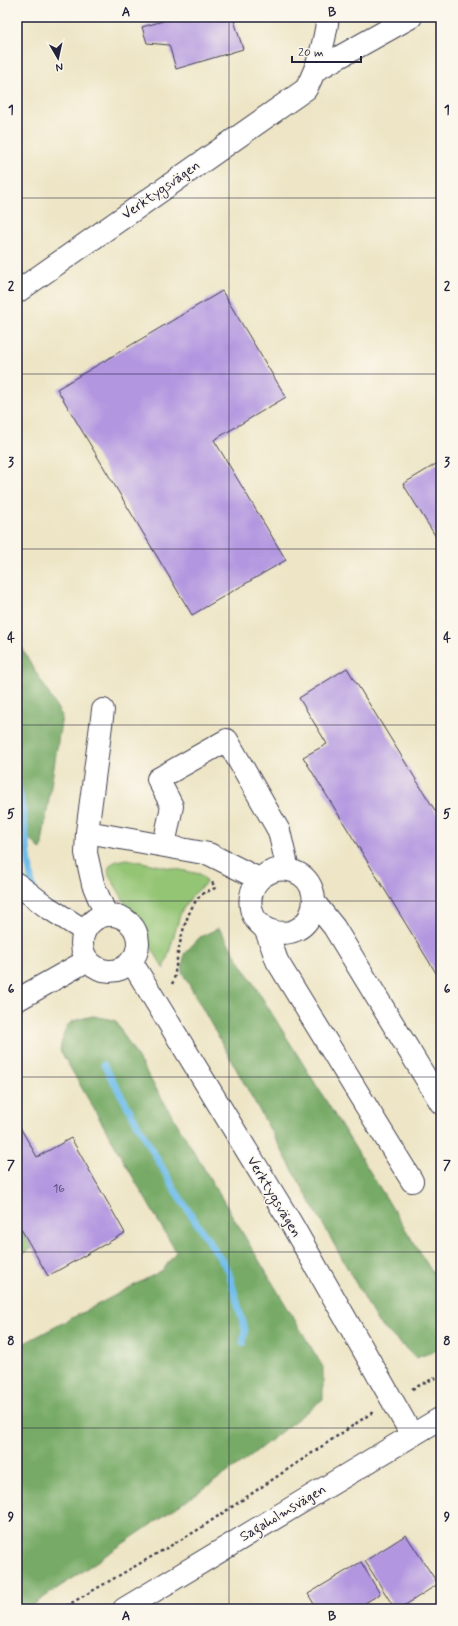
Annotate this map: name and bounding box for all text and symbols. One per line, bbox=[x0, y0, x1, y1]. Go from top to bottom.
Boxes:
text: A bbox=[122, 4, 130, 21]
text: B bbox=[328, 4, 337, 21]
north arrow bbox=[38, 38, 78, 78]
scale bar bbox=[292, 38, 361, 64]
text: 20 m bbox=[298, 45, 324, 61]
text: N bbox=[55, 59, 64, 74]
text: 1 bbox=[8, 102, 14, 119]
text: 1 bbox=[444, 102, 450, 119]
street label: Verktygsvägen bbox=[118, 156, 204, 224]
text: 2 bbox=[8, 278, 15, 295]
text: 2 bbox=[444, 278, 451, 295]
text: 3 bbox=[8, 454, 14, 471]
text: 3 bbox=[444, 454, 450, 471]
text: 4 bbox=[7, 630, 15, 647]
text: 4 bbox=[443, 630, 451, 647]
text: 5 bbox=[7, 806, 15, 823]
text: 5 bbox=[443, 806, 451, 823]
text: 6 bbox=[8, 981, 15, 998]
text: 6 bbox=[444, 981, 451, 998]
street label: Verktygsvägen bbox=[242, 1153, 305, 1241]
text: 7 bbox=[7, 1157, 15, 1174]
text: 7 bbox=[443, 1157, 451, 1174]
house number: 16 bbox=[53, 1181, 65, 1197]
text: 8 bbox=[7, 1333, 15, 1350]
text: 8 bbox=[443, 1333, 451, 1350]
street label: Sagaholmsvägen bbox=[237, 1480, 330, 1548]
text: 9 bbox=[8, 1509, 15, 1526]
text: 9 bbox=[444, 1509, 451, 1526]
text: A bbox=[122, 1608, 130, 1625]
text: B bbox=[328, 1608, 337, 1625]

